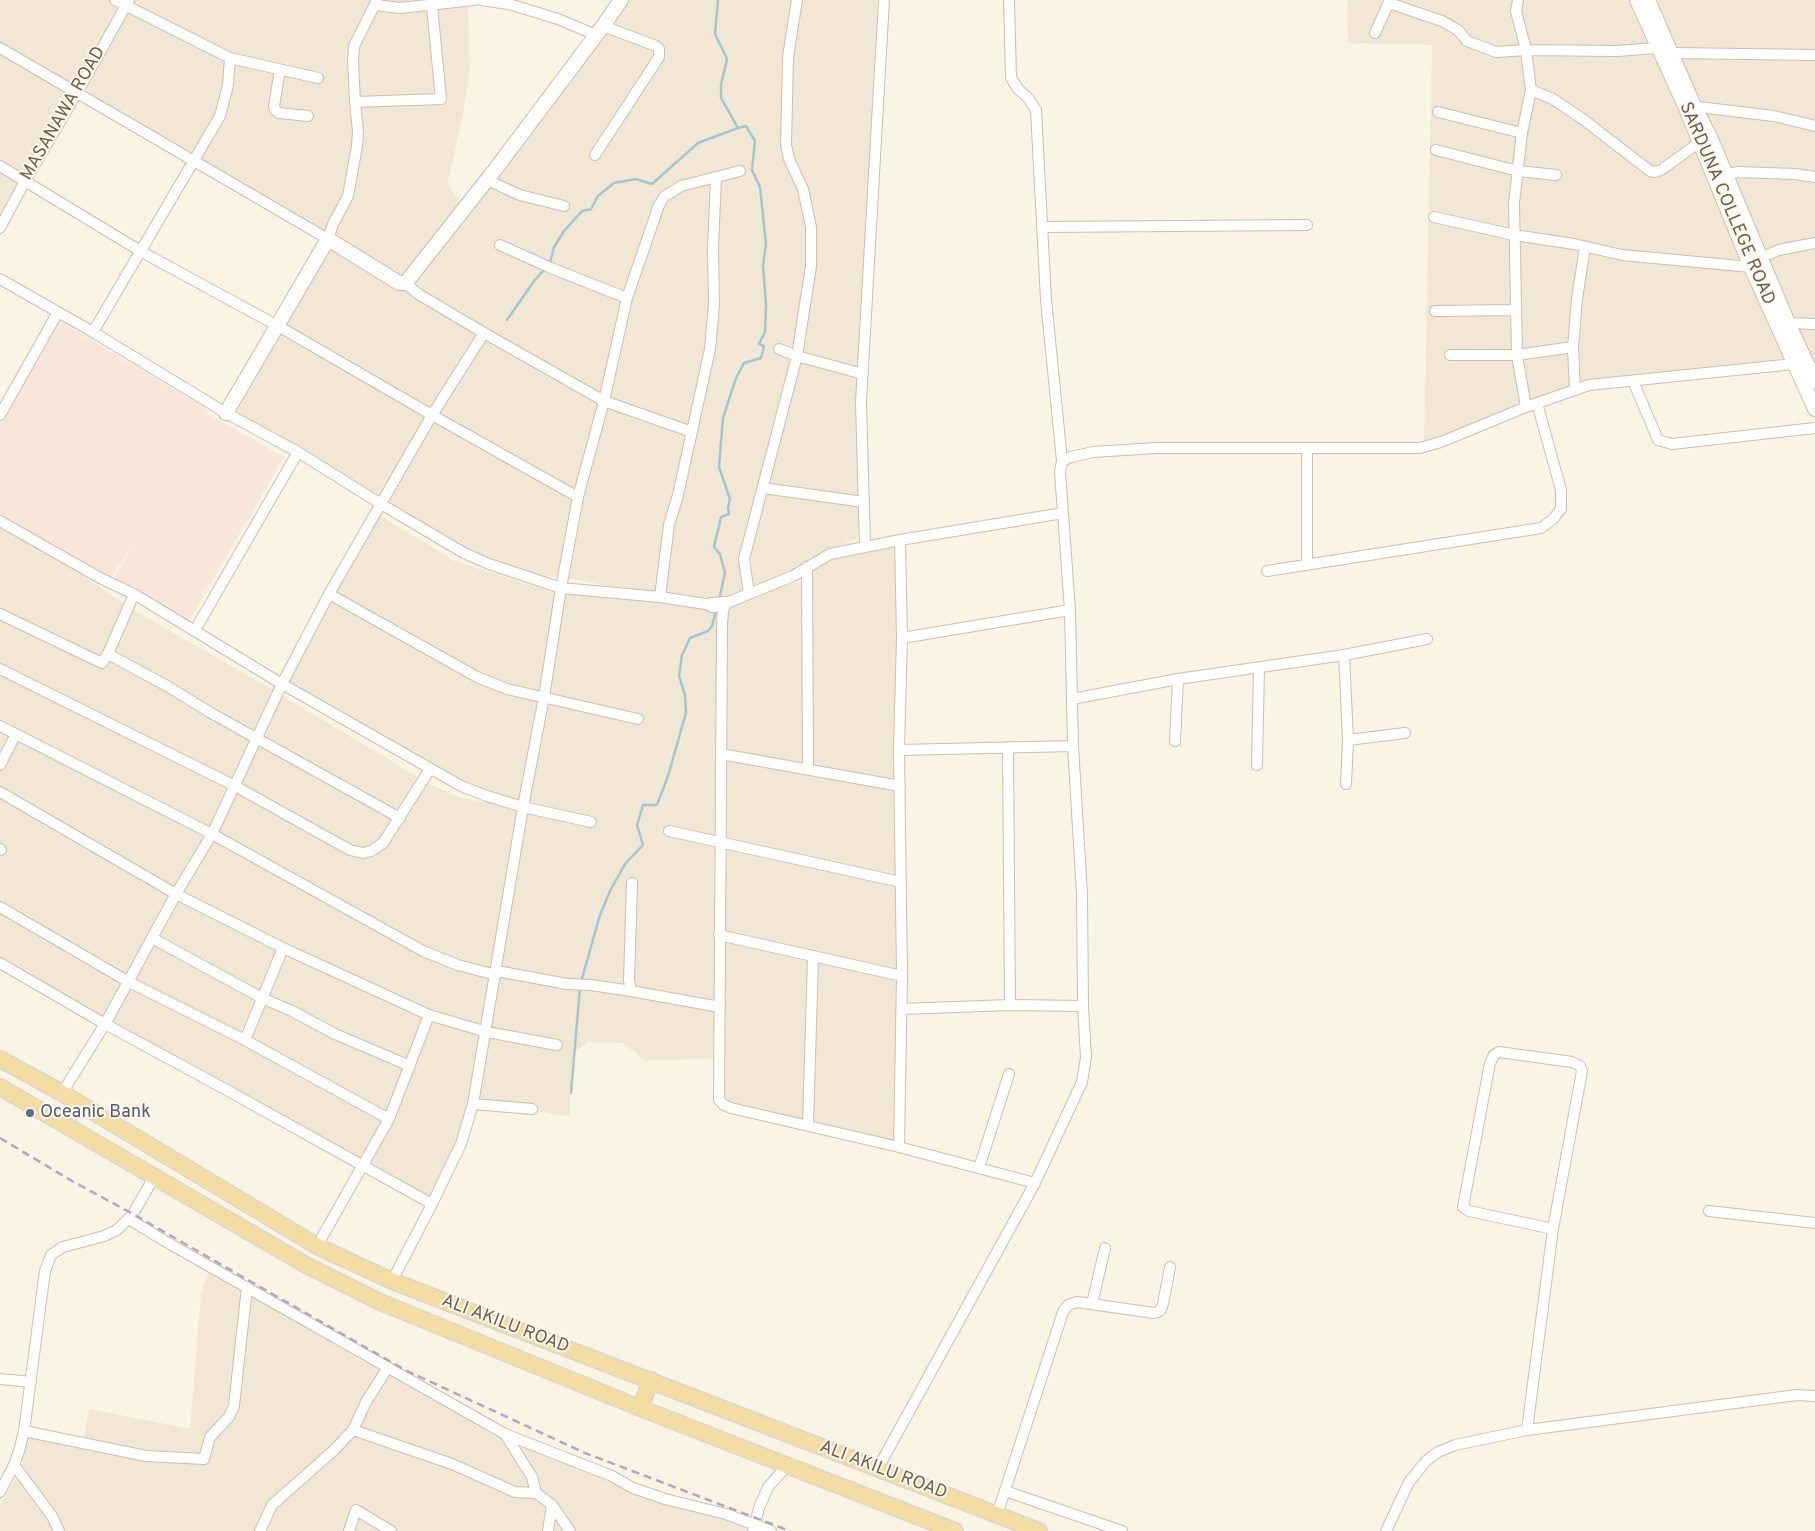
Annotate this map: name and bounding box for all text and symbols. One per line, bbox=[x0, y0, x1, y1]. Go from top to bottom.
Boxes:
street label: MASANAWA ROAD bbox=[17, 43, 111, 185]
street label: SARDUNA COLLEGE ROAD bbox=[1673, 99, 1779, 309]
place label: Oceanic Bank bbox=[40, 1102, 151, 1124]
marker: Oceanic Bank bbox=[24, 1107, 36, 1119]
street label: ALI AKILU ROAD bbox=[438, 1291, 572, 1359]
street label: ALI AKILU ROAD bbox=[816, 1437, 950, 1505]

